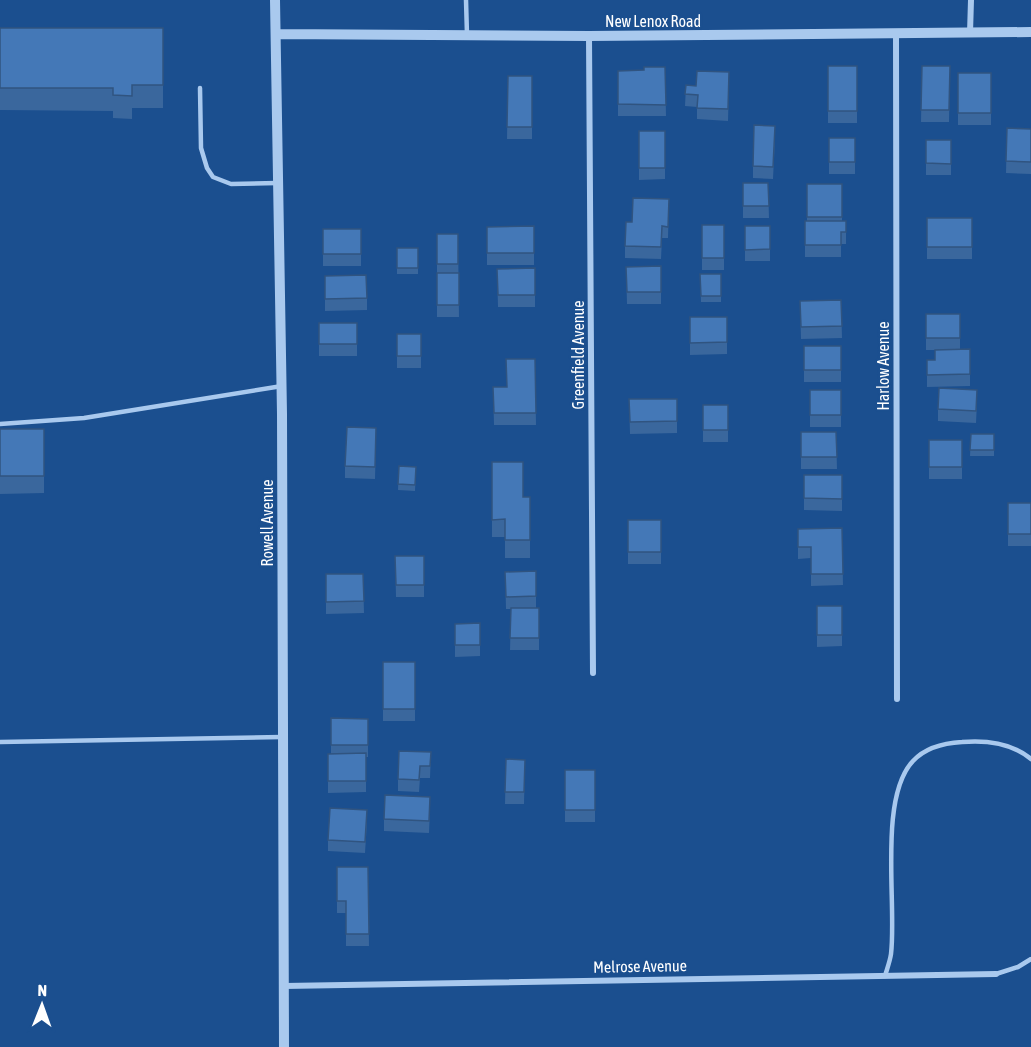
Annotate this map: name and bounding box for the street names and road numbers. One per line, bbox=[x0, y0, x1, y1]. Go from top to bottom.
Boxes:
street label: New Lenox Road bbox=[605, 12, 701, 30]
street label: Greenfield Avenue bbox=[569, 301, 587, 409]
street label: Harlow Avenue bbox=[874, 322, 892, 410]
street label: Rowell Avenue bbox=[258, 480, 276, 566]
street label: Melrose Avenue bbox=[593, 956, 687, 976]

